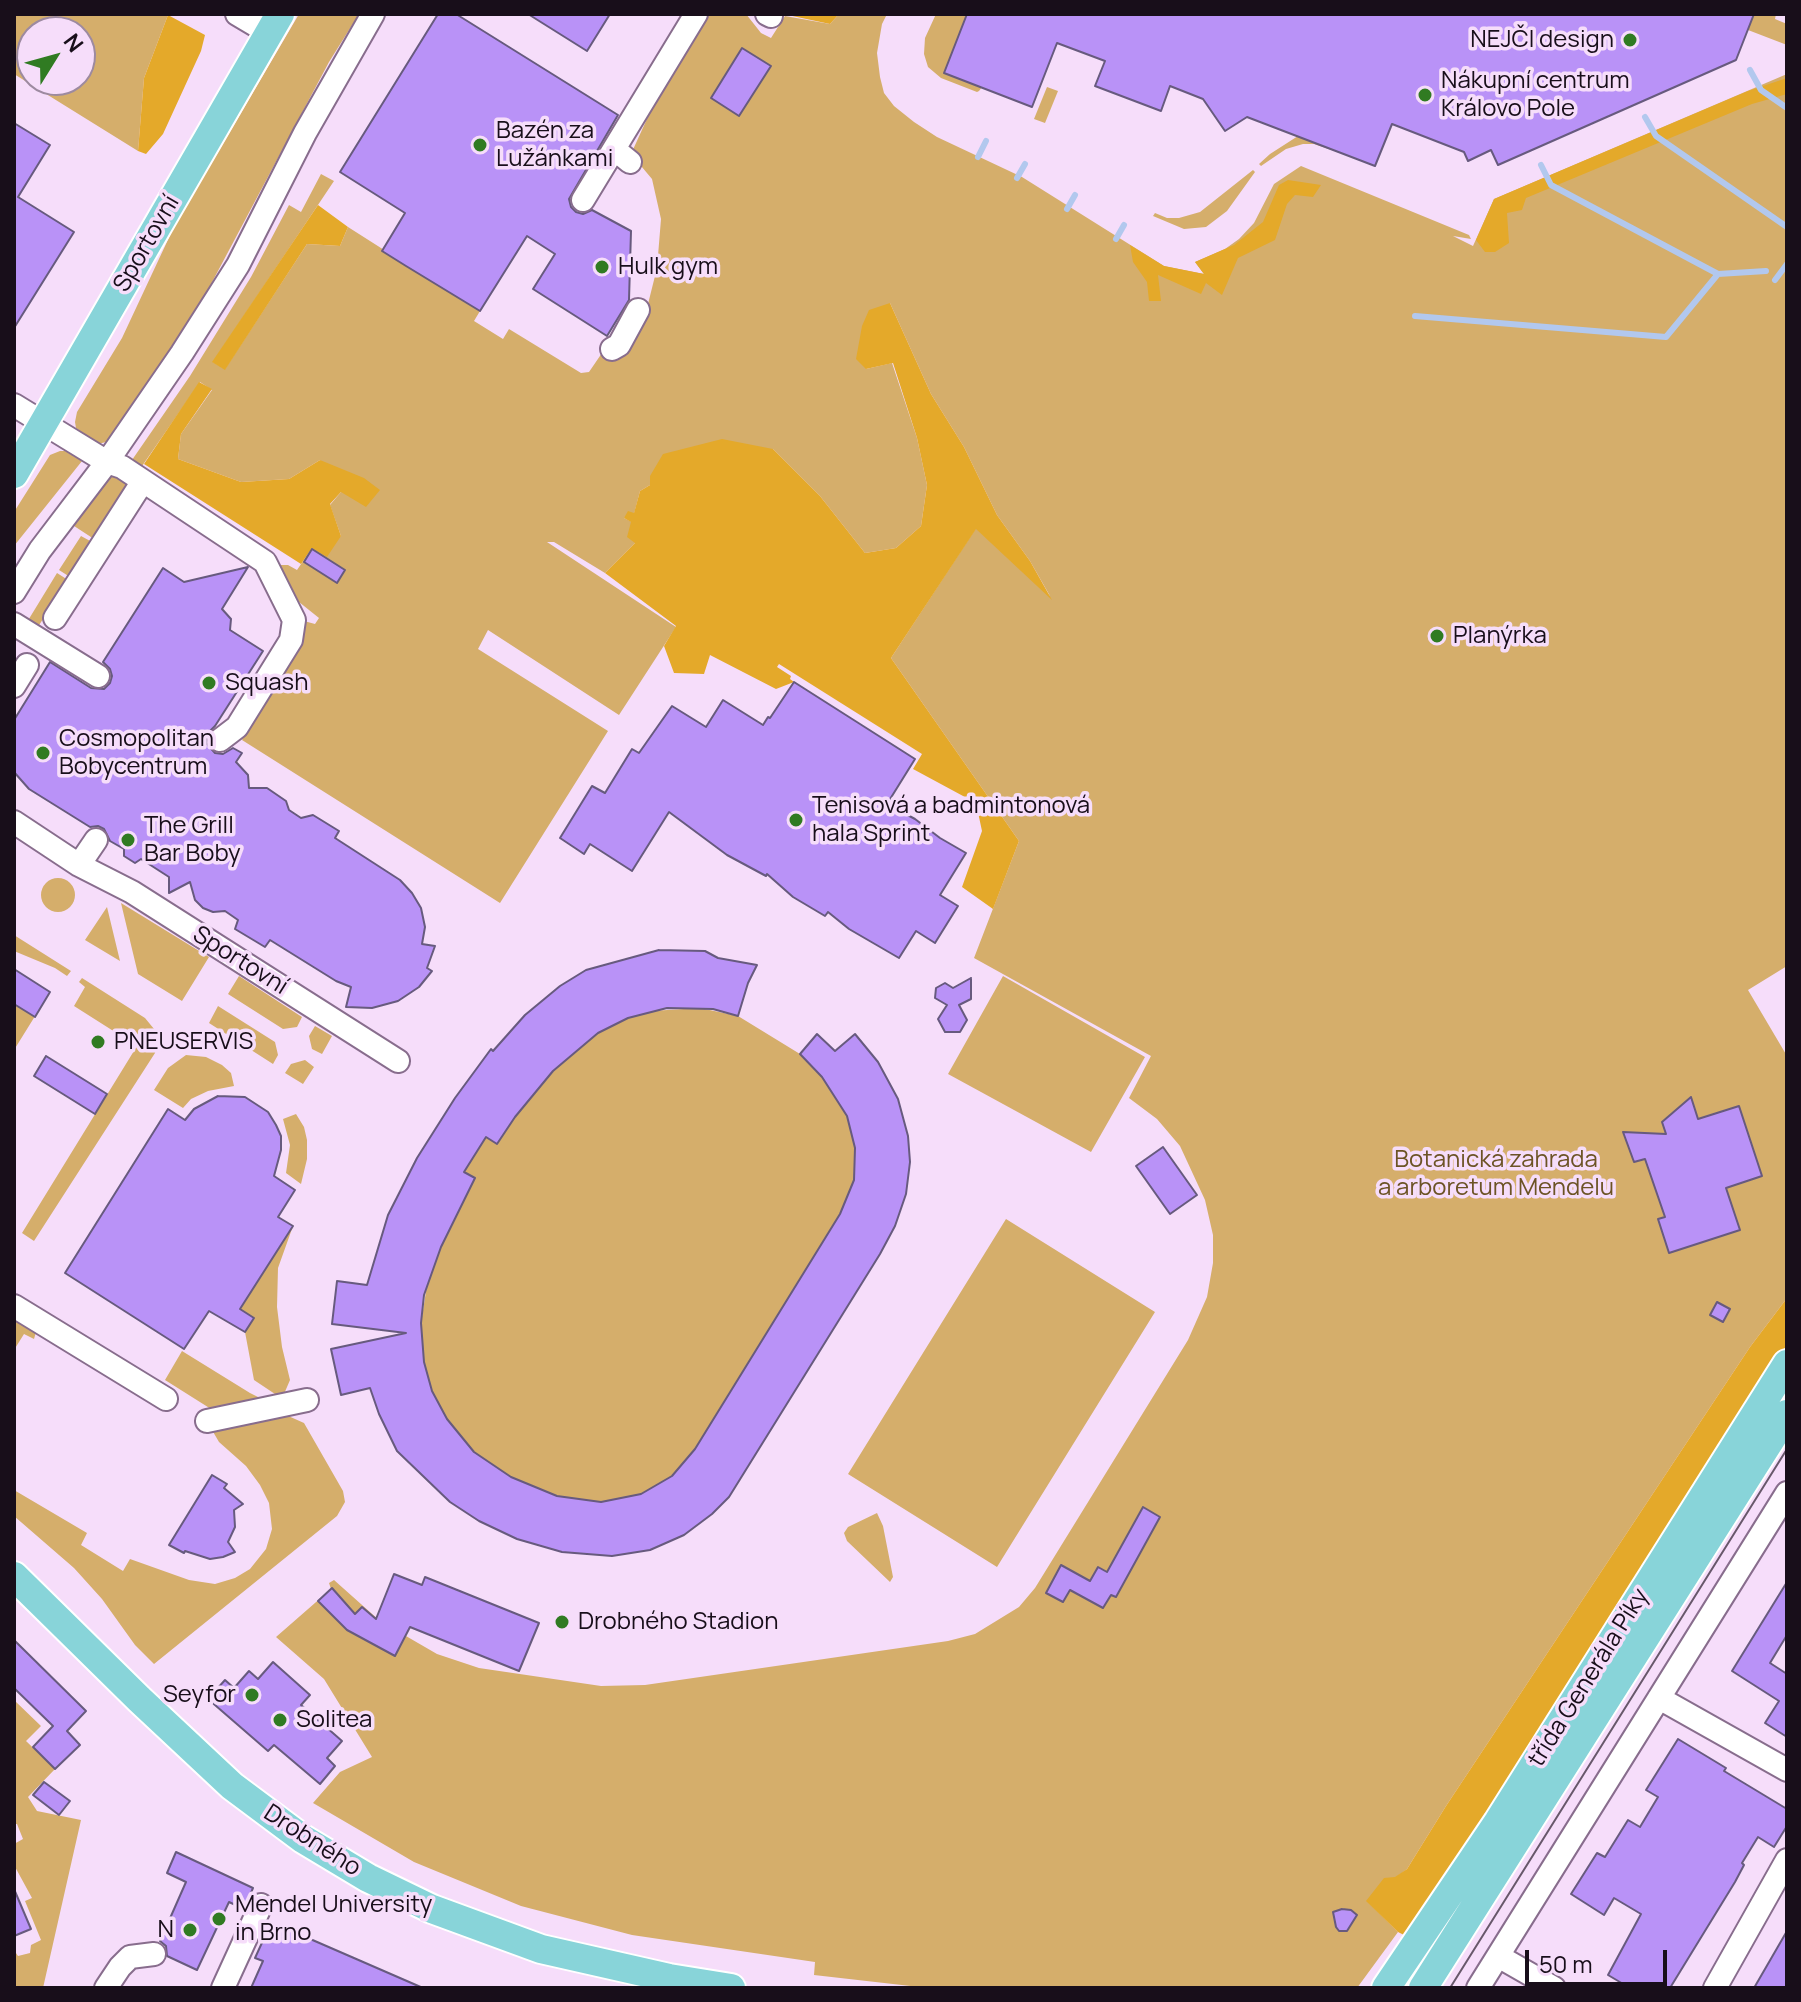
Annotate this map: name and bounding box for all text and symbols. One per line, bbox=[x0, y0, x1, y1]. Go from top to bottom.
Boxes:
north arrow bbox=[16, 16, 96, 96]
place label: NEJČI design bbox=[1470, 26, 1614, 54]
text: N bbox=[57, 27, 90, 58]
marker: NEJČI design bbox=[1621, 31, 1639, 49]
place label: Nákupní centrum Královo Pole bbox=[1441, 67, 1630, 123]
marker: Nákupní centrum Královo Pole bbox=[1416, 86, 1434, 104]
place label: Bazén za Lužánkami bbox=[496, 117, 613, 173]
marker: Bazén za Lužánkami bbox=[471, 136, 489, 154]
street label: Sportovní bbox=[108, 191, 186, 297]
place label: Hulk gym bbox=[618, 253, 718, 281]
marker: Hulk gym bbox=[593, 258, 611, 276]
place label: Planýrka bbox=[1453, 622, 1547, 650]
marker: Planýrka bbox=[1428, 627, 1446, 645]
place label: Squash bbox=[225, 669, 308, 697]
marker: Squash bbox=[200, 674, 218, 692]
place label: Cosmopolitan Bobycentrum bbox=[59, 725, 214, 781]
marker: Cosmopolitan Bobycentrum bbox=[34, 744, 52, 762]
place label: Tenisová a badmintonová hala Sprint bbox=[812, 792, 1090, 848]
marker: Tenisová a badmintonová hala Sprint bbox=[787, 811, 805, 829]
place label: The Grill Bar Boby bbox=[144, 812, 241, 868]
marker: The Grill Bar Boby bbox=[119, 831, 137, 849]
street label: Sportovní bbox=[187, 921, 293, 1001]
place label: PNEUSERVIS bbox=[114, 1028, 253, 1056]
marker: PNEUSERVIS bbox=[89, 1033, 107, 1051]
park label: Botanická zahrada a arboretum Mendelu bbox=[1378, 1146, 1614, 1202]
street label: třída Generála Píky bbox=[1522, 1583, 1656, 1773]
place label: Drobného Stadion bbox=[578, 1608, 778, 1636]
marker: Drobného Stadion bbox=[553, 1613, 571, 1631]
place label: Seyfor bbox=[163, 1681, 236, 1709]
marker: Seyfor bbox=[243, 1686, 261, 1704]
place label: Solitea bbox=[296, 1706, 372, 1734]
marker: Solitea bbox=[271, 1711, 289, 1729]
street label: Drobného bbox=[258, 1799, 366, 1883]
place label: Mendel University in Brno bbox=[235, 1891, 432, 1947]
marker: Mendel University in Brno bbox=[210, 1910, 228, 1928]
place label: N bbox=[158, 1916, 174, 1944]
marker: N bbox=[181, 1921, 199, 1939]
scale bar bbox=[1529, 1934, 1671, 1984]
text: 50 m bbox=[1539, 1947, 1593, 1980]

